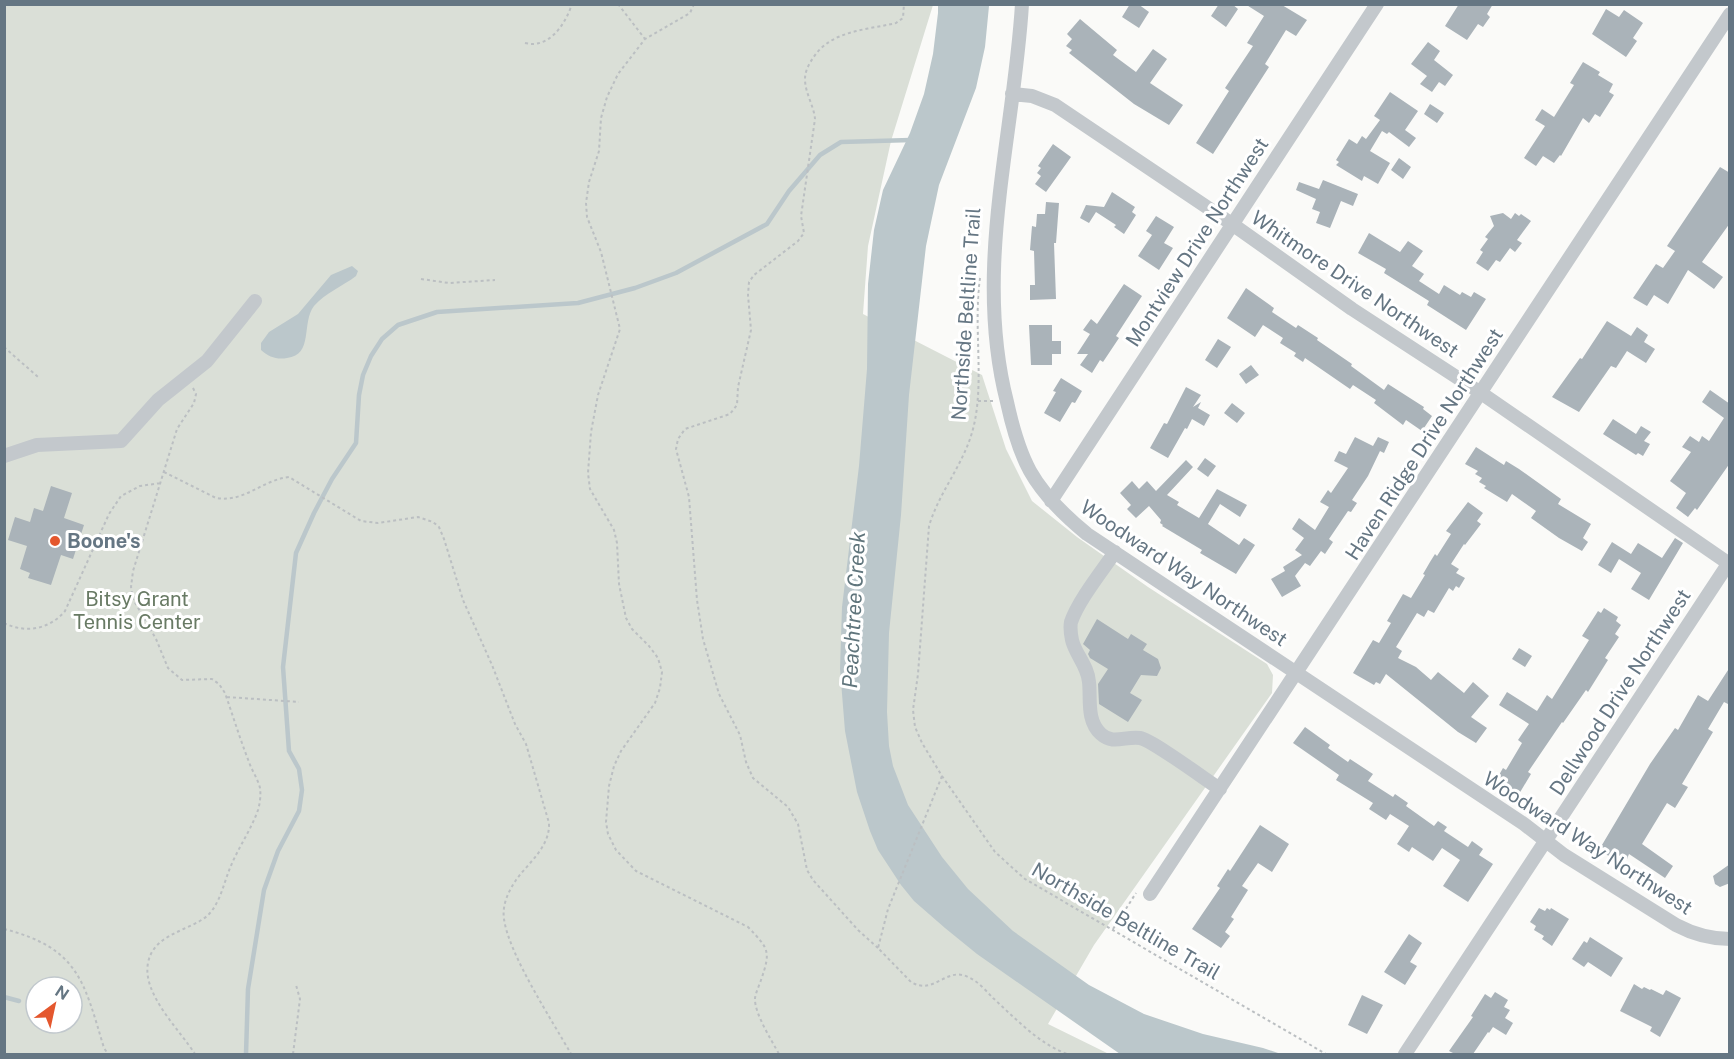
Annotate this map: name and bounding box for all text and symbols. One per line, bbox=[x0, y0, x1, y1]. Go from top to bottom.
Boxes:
street label: Montview Drive Northwest bbox=[1120, 133, 1274, 351]
street label: Whitmore Drive Northwest bbox=[1247, 205, 1463, 363]
street label: Northside Beltline Trail bbox=[947, 207, 985, 421]
street label: Haven Ridge Drive Northwest bbox=[1340, 324, 1508, 564]
street label: Woodward Way Northwest bbox=[1076, 495, 1292, 651]
place label: Boone's bbox=[67, 529, 141, 553]
water label: Peachtree Creek bbox=[837, 530, 870, 689]
marker: Boone's bbox=[48, 534, 62, 548]
street label: Dellwood Drive Northwest bbox=[1544, 584, 1696, 800]
park label: Bitsy Grant Tennis Center bbox=[73, 587, 201, 634]
street label: Woodward Way Northwest bbox=[1479, 766, 1697, 920]
street label: Northside Beltline Trail bbox=[1028, 857, 1224, 985]
north arrow bbox=[24, 975, 84, 1035]
text: N bbox=[51, 981, 72, 1004]

